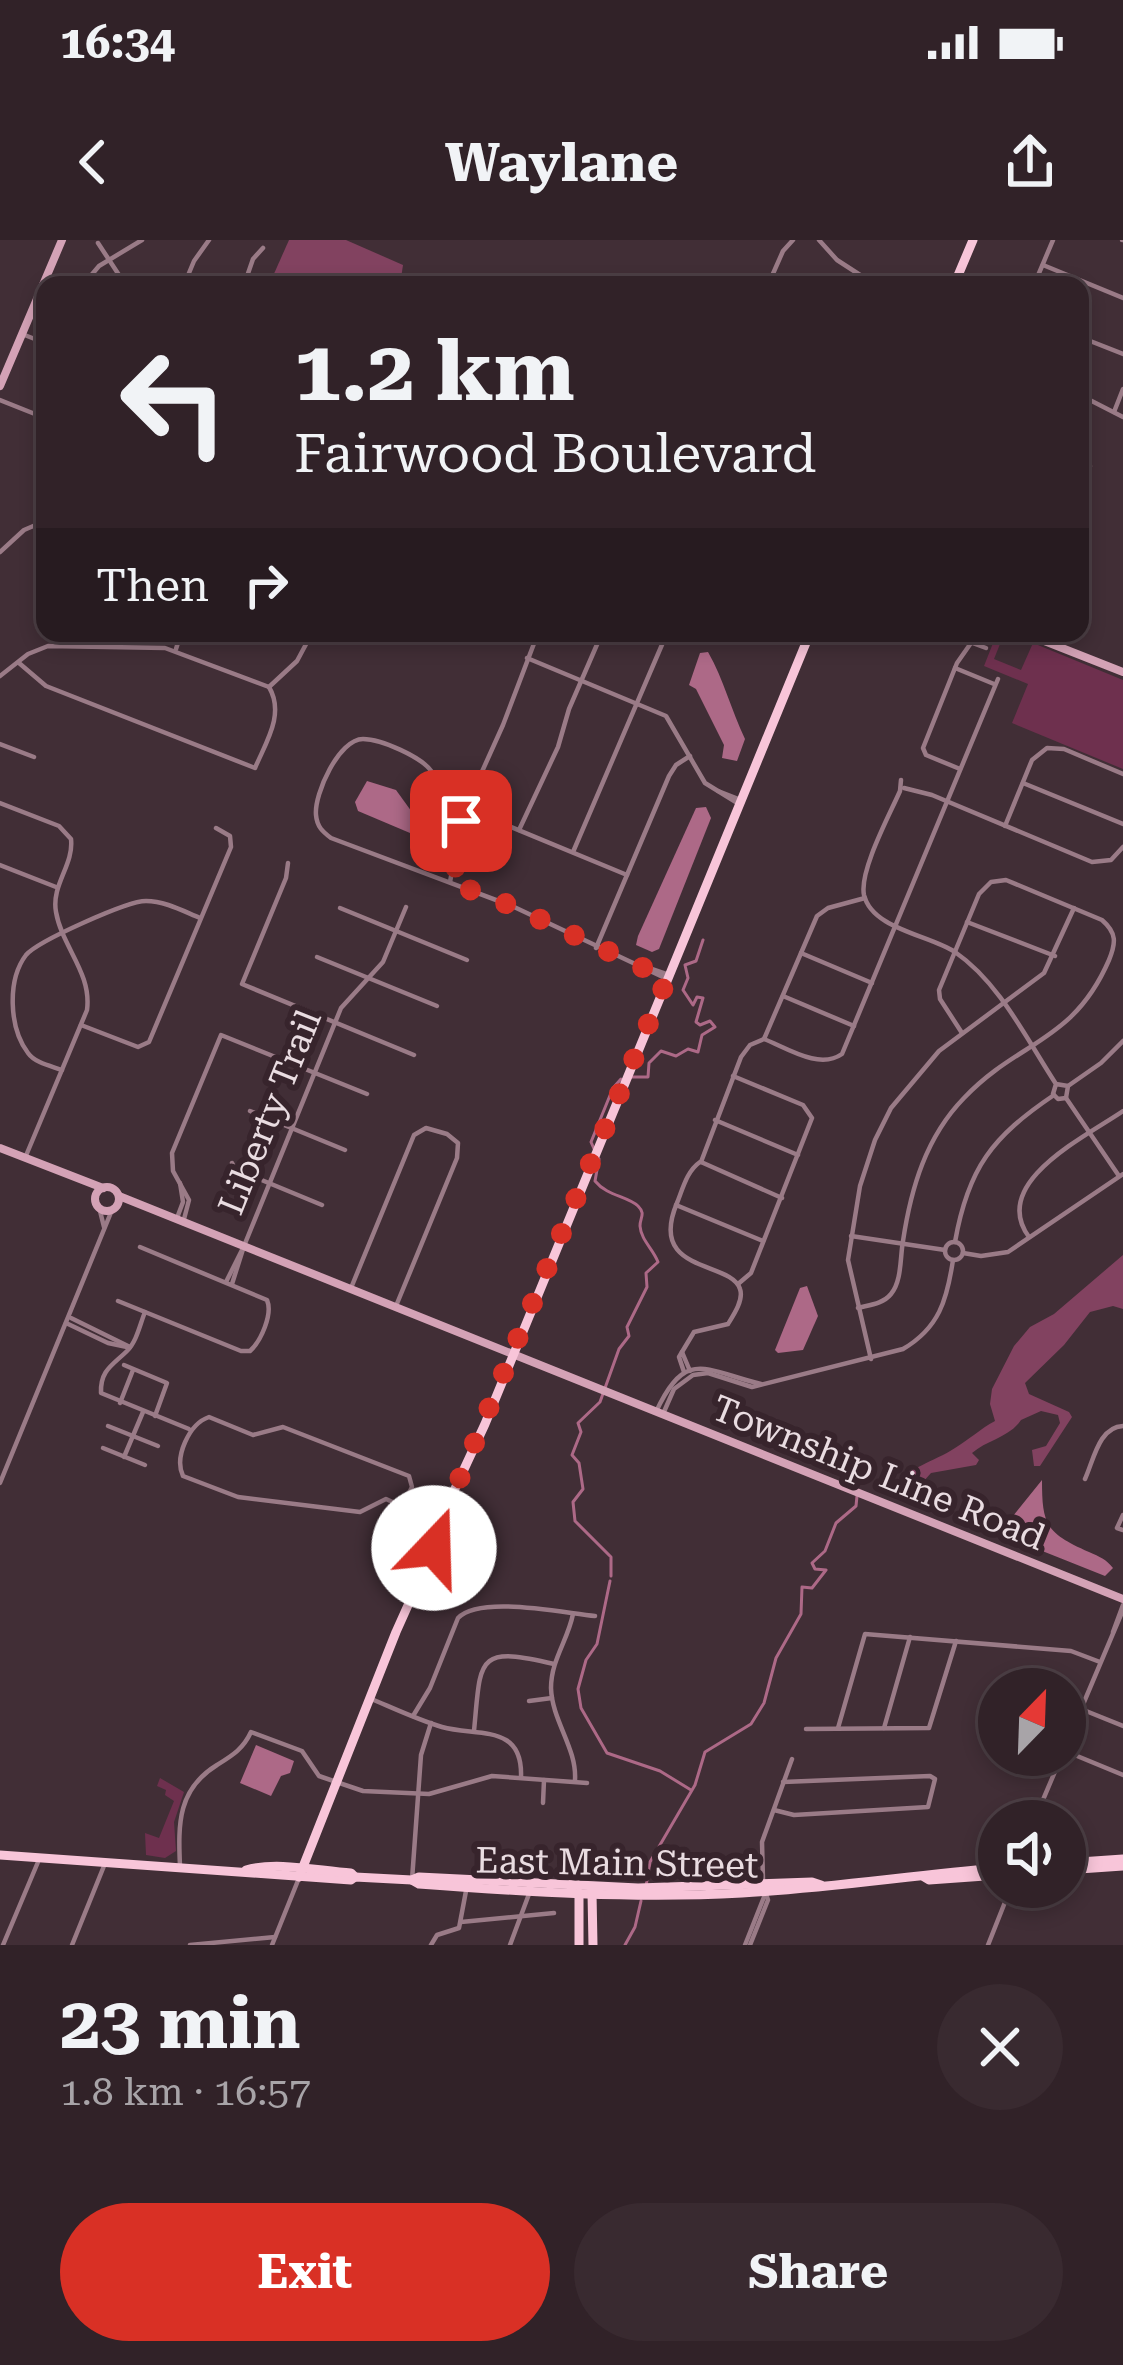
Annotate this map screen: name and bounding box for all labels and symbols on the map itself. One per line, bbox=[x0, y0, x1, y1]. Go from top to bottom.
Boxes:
pin bbox=[410, 770, 512, 872]
street label: Liberty Trail bbox=[210, 1004, 330, 1221]
street label: Township Line Road bbox=[706, 1387, 1051, 1559]
position arrow bbox=[371, 1485, 497, 1611]
north arrow bbox=[978, 1668, 1086, 1776]
street label: East Main Street bbox=[475, 1840, 759, 1886]

